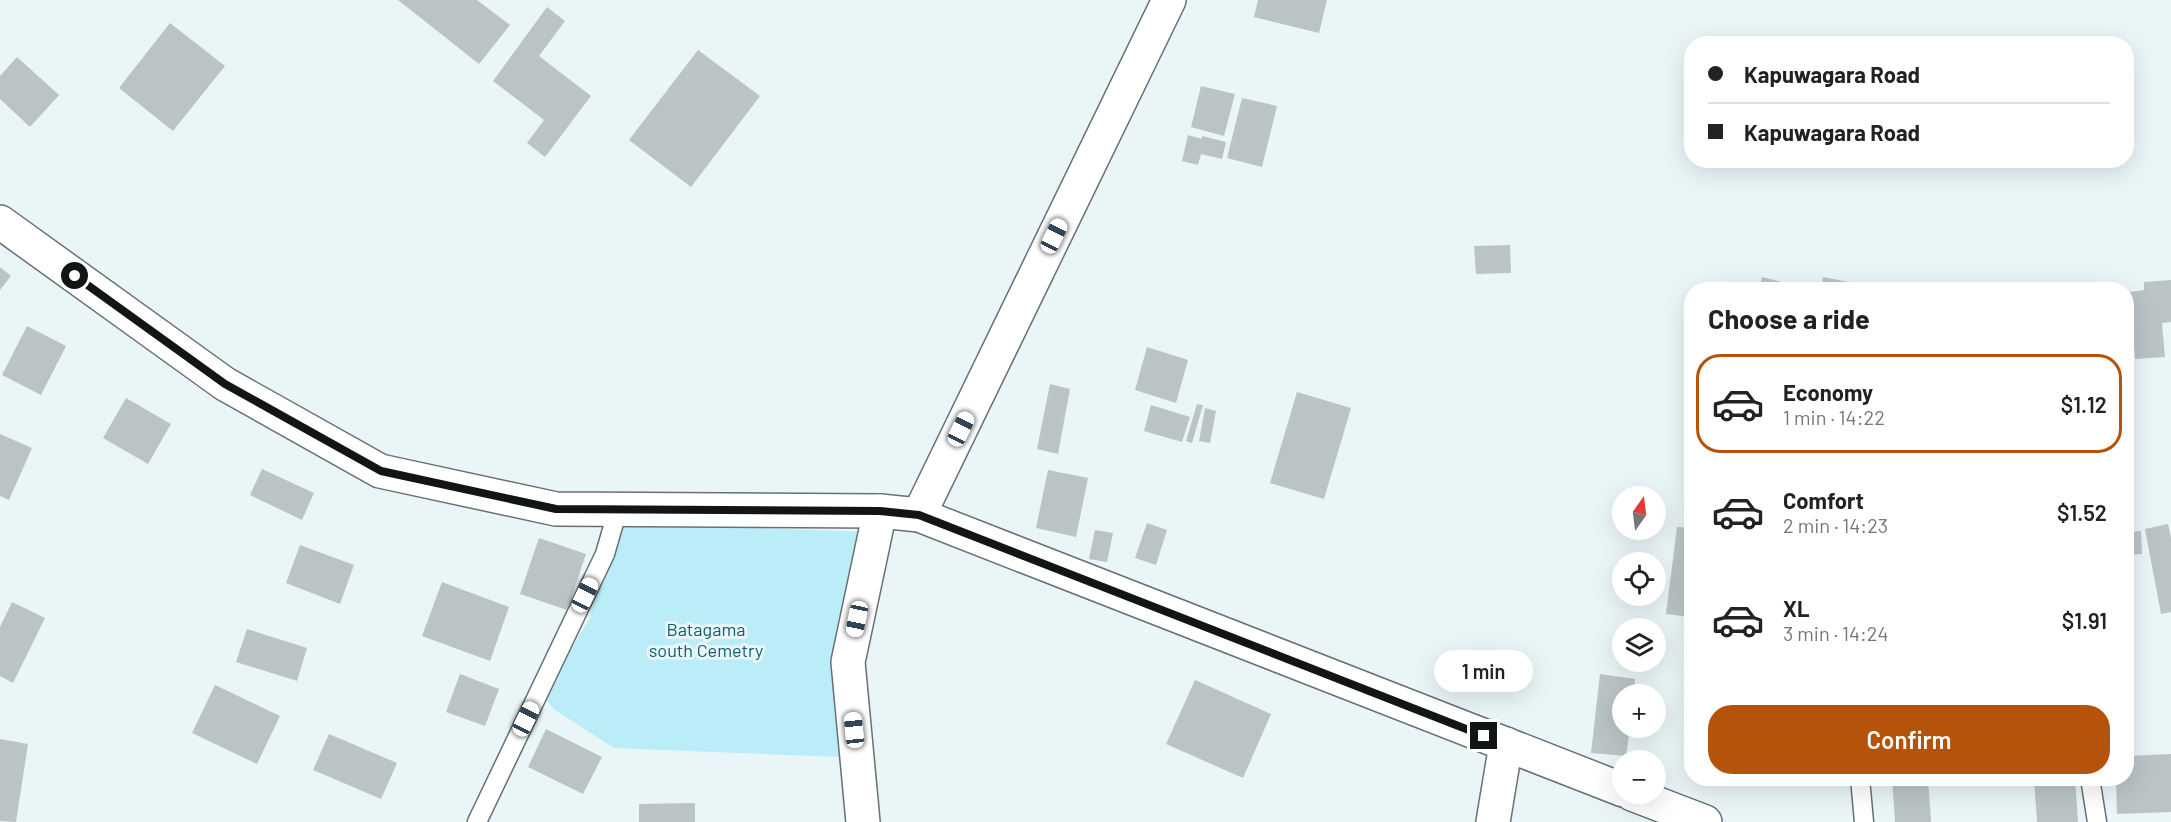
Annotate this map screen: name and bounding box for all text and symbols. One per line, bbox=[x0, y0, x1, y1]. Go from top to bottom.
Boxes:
text: Kapuwagara Road bbox=[1744, 61, 1920, 87]
text: Kapuwagara Road bbox=[1744, 119, 1920, 145]
car bbox=[1038, 216, 1070, 256]
route start bbox=[61, 262, 88, 289]
text: Choose a ride bbox=[1708, 302, 1870, 334]
icon: car bbox=[1711, 377, 1765, 431]
text: Economy bbox=[1783, 379, 1873, 405]
text: $1.12 bbox=[2061, 391, 2107, 417]
text: 1 min · 14:22 bbox=[1783, 405, 1885, 429]
car bbox=[945, 409, 977, 449]
icon: car bbox=[1711, 485, 1765, 539]
north arrow bbox=[1612, 486, 1666, 540]
map controls bbox=[1612, 486, 1666, 804]
text: Comfort bbox=[1783, 487, 1864, 513]
text: $1.52 bbox=[2057, 499, 2107, 525]
text: 2 min · 14:23 bbox=[1783, 513, 1888, 537]
button: locate bbox=[1612, 552, 1666, 606]
car bbox=[569, 575, 601, 615]
icon: car bbox=[1711, 593, 1765, 647]
text: XL bbox=[1783, 595, 1809, 621]
car bbox=[844, 600, 870, 638]
text: $1.91 bbox=[2062, 607, 2107, 633]
park label: Batagama south Cemetry bbox=[649, 618, 763, 661]
button: layers bbox=[1612, 618, 1666, 672]
text: 3 min · 14:24 bbox=[1783, 621, 1888, 645]
callout: 1 min bbox=[1434, 649, 1534, 691]
text: 1 min bbox=[1462, 659, 1505, 683]
button: + bbox=[1612, 684, 1666, 738]
car bbox=[510, 699, 542, 739]
button: Confirm bbox=[1708, 705, 2110, 774]
car bbox=[843, 711, 865, 749]
route end bbox=[1470, 722, 1497, 749]
button: − bbox=[1612, 750, 1666, 804]

